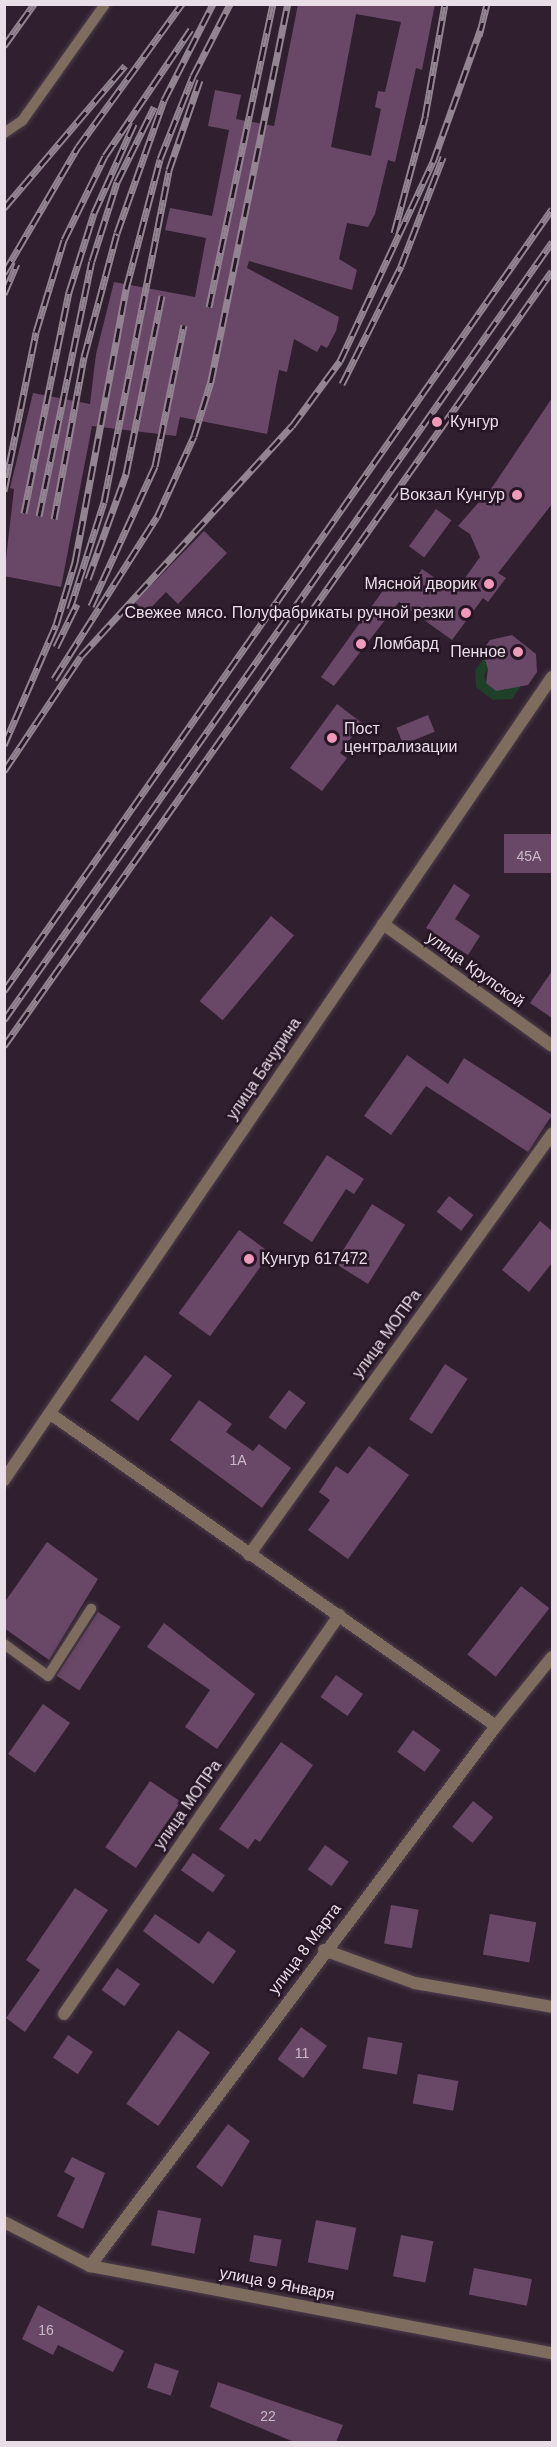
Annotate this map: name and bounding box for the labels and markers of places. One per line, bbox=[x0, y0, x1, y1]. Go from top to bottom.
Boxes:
place label: Кунгур bbox=[450, 412, 499, 432]
marker: Кунгур bbox=[428, 413, 446, 431]
place label: Вокзал Кунгур bbox=[400, 485, 505, 505]
marker: Вокзал Кунгур bbox=[510, 488, 524, 502]
place label: Мясной дворик bbox=[364, 574, 477, 594]
marker: Мясной дворик bbox=[482, 577, 496, 591]
place label: Свежее мясо. Полуфабрикаты ручной резки bbox=[125, 603, 454, 623]
marker: Свежее мясо. Полуфабрикаты ручной резки bbox=[459, 606, 473, 620]
place label: Ломбард bbox=[373, 634, 439, 654]
marker: Ломбард bbox=[354, 637, 368, 651]
place label: Пенное bbox=[450, 642, 506, 662]
marker: Пенное bbox=[511, 645, 525, 659]
place label: Пост централизации bbox=[344, 719, 457, 757]
marker: Пост централизации bbox=[325, 731, 339, 745]
place label: Кунгур 617472 bbox=[261, 1249, 368, 1269]
marker: Кунгур 617472 bbox=[242, 1252, 256, 1266]

